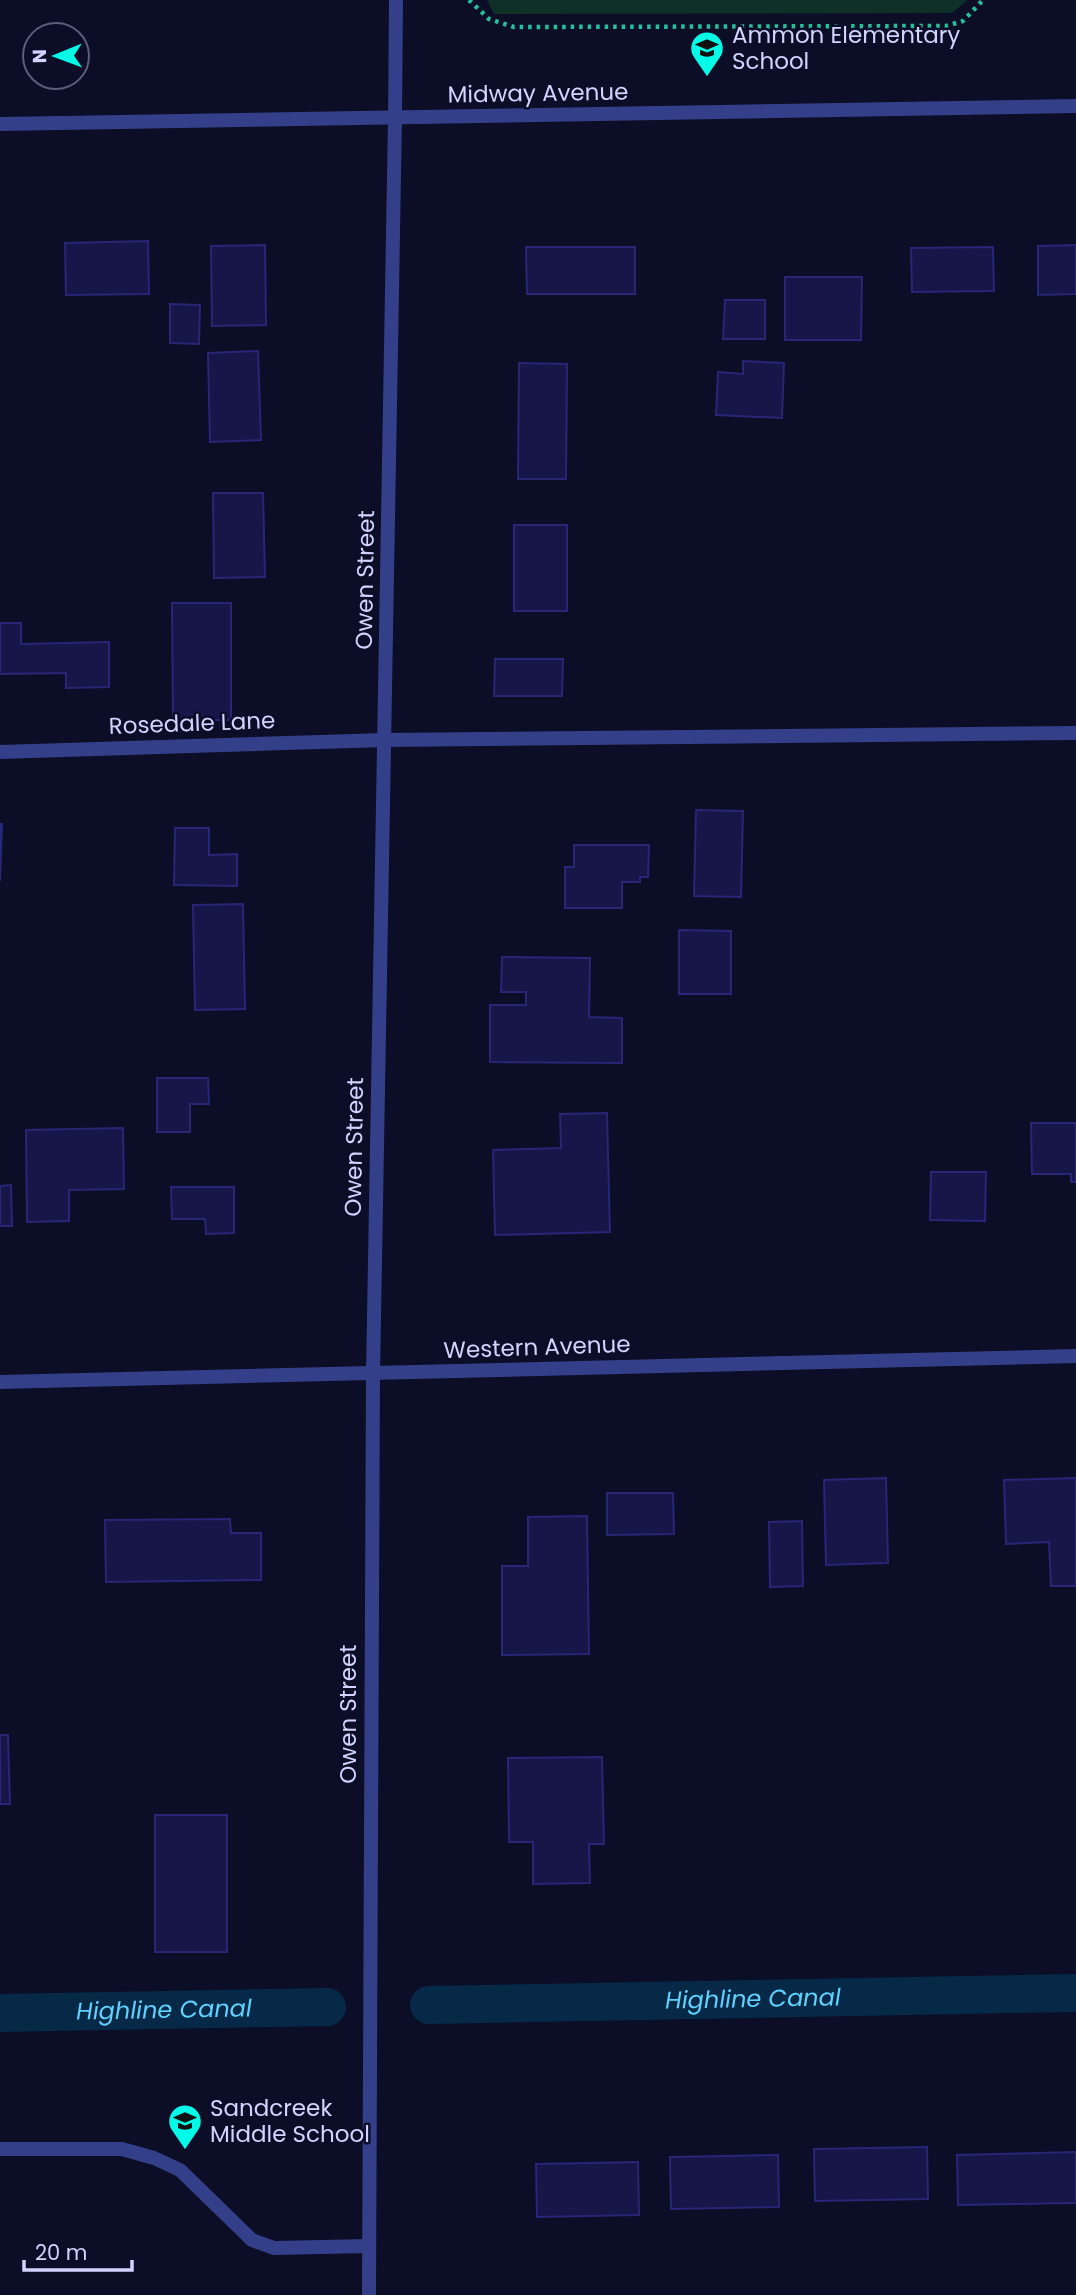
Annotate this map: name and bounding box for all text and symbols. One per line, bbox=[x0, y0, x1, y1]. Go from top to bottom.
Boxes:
place label: Ammon Elementary School bbox=[732, 19, 960, 77]
north arrow bbox=[21, 21, 91, 91]
school or university icon: Ammon Elementary School bbox=[688, 29, 726, 78]
text: N bbox=[26, 49, 53, 64]
street label: Midway Avenue bbox=[447, 75, 629, 111]
street label: Owen Street bbox=[348, 510, 382, 650]
street label: Rosedale Lane bbox=[108, 704, 276, 742]
street label: Owen Street bbox=[337, 1077, 371, 1217]
street label: Western Avenue bbox=[443, 1328, 631, 1366]
street label: Owen Street bbox=[332, 1644, 364, 1784]
water label: Highline Canal bbox=[665, 1980, 841, 2017]
water label: Highline Canal bbox=[76, 1991, 252, 2028]
place label: Sandcreek Middle School bbox=[210, 2092, 370, 2150]
school or university icon: Sandcreek Middle School bbox=[166, 2102, 204, 2151]
scale bar bbox=[24, 2228, 133, 2272]
text: 20 m bbox=[35, 2238, 88, 2267]

